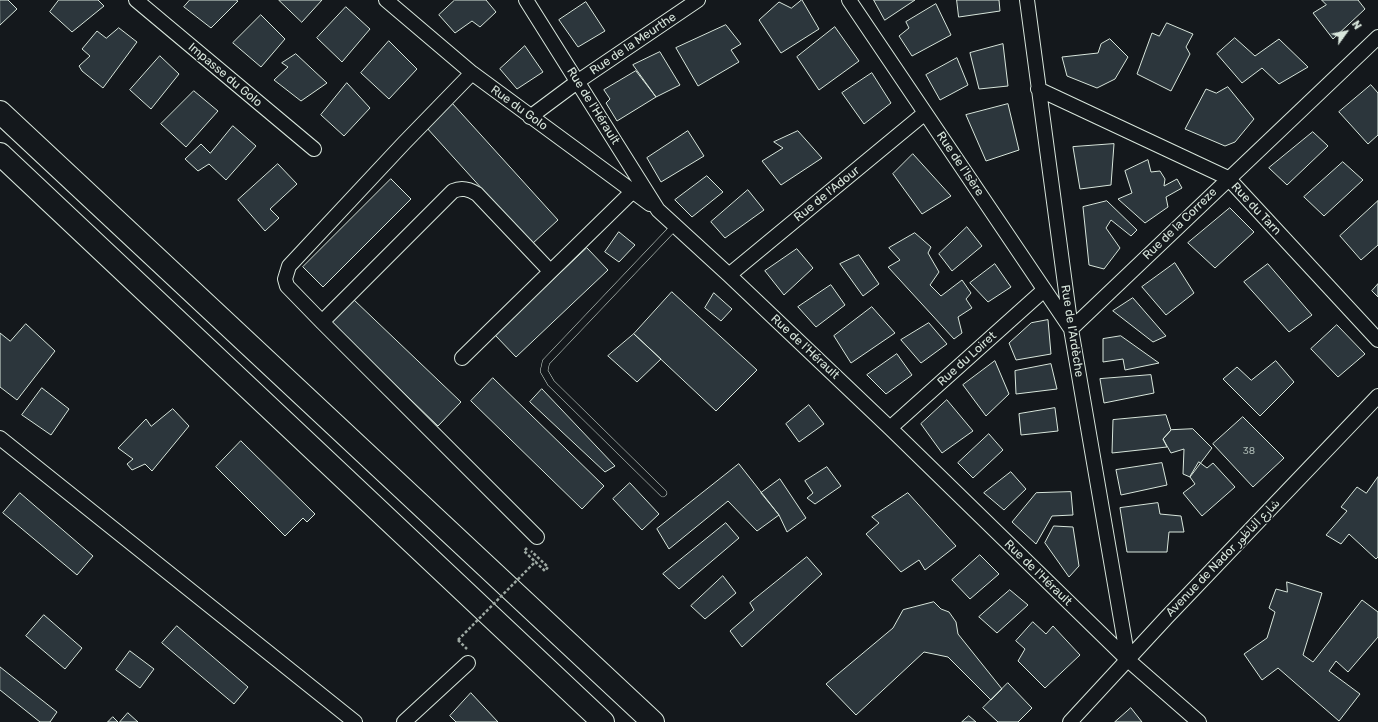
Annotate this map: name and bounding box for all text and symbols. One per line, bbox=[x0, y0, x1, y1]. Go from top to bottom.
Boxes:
street label: Rue de la Meurthe bbox=[587, 10, 679, 78]
north arrow bbox=[1326, 12, 1366, 52]
text: N bbox=[1349, 18, 1364, 32]
street label: Impasse du Golo bbox=[185, 40, 265, 110]
street label: Rue de l'Hérault bbox=[564, 65, 622, 147]
street label: Rue du Golo bbox=[488, 83, 550, 133]
street label: Rue de l'Isère bbox=[933, 129, 987, 199]
street label: Rue de l'Adour bbox=[791, 163, 863, 225]
street label: Rue du Tarn bbox=[1228, 180, 1284, 238]
street label: Rue de la Correze bbox=[1140, 185, 1220, 263]
street label: Rue de l'Ardèche bbox=[1058, 284, 1086, 378]
street label: Rue de l'Hérault bbox=[768, 312, 842, 382]
street label: Rue du Loiret bbox=[935, 329, 999, 389]
house number: 38 bbox=[1243, 445, 1255, 457]
street label: Avenue de Nador شارع الناظور bbox=[1163, 496, 1283, 620]
street label: Rue de l'Hérault bbox=[1001, 537, 1075, 609]

